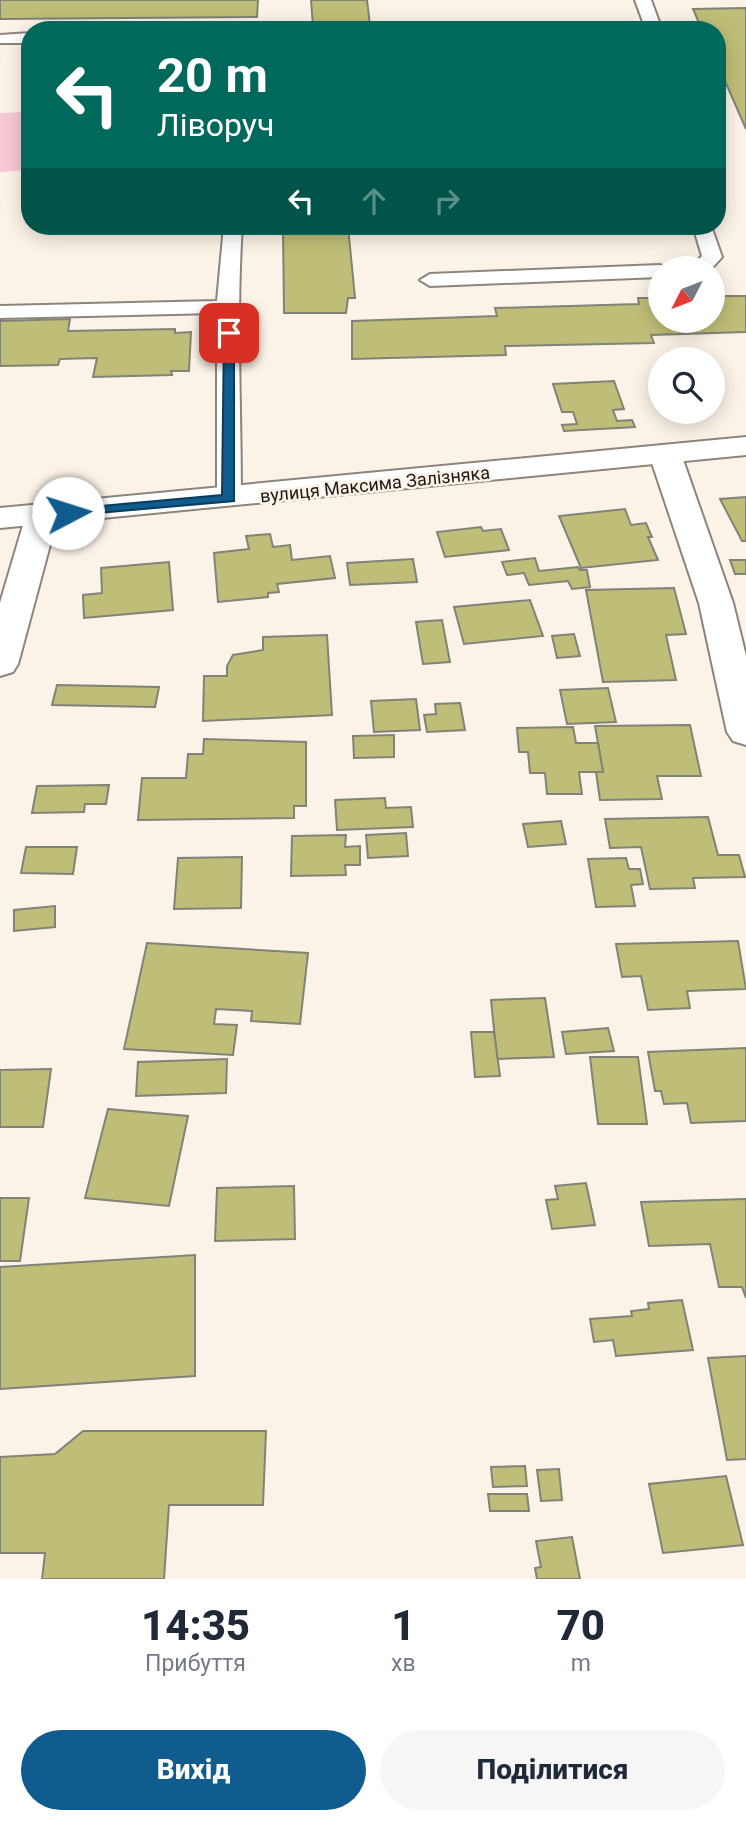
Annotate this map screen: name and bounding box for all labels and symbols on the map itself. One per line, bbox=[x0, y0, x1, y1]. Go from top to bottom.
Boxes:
north arrow bbox=[648, 256, 724, 332]
pin bbox=[199, 303, 259, 363]
street label: вулиця Максима Залізняка bbox=[259, 461, 491, 507]
position arrow bbox=[31, 476, 105, 550]

